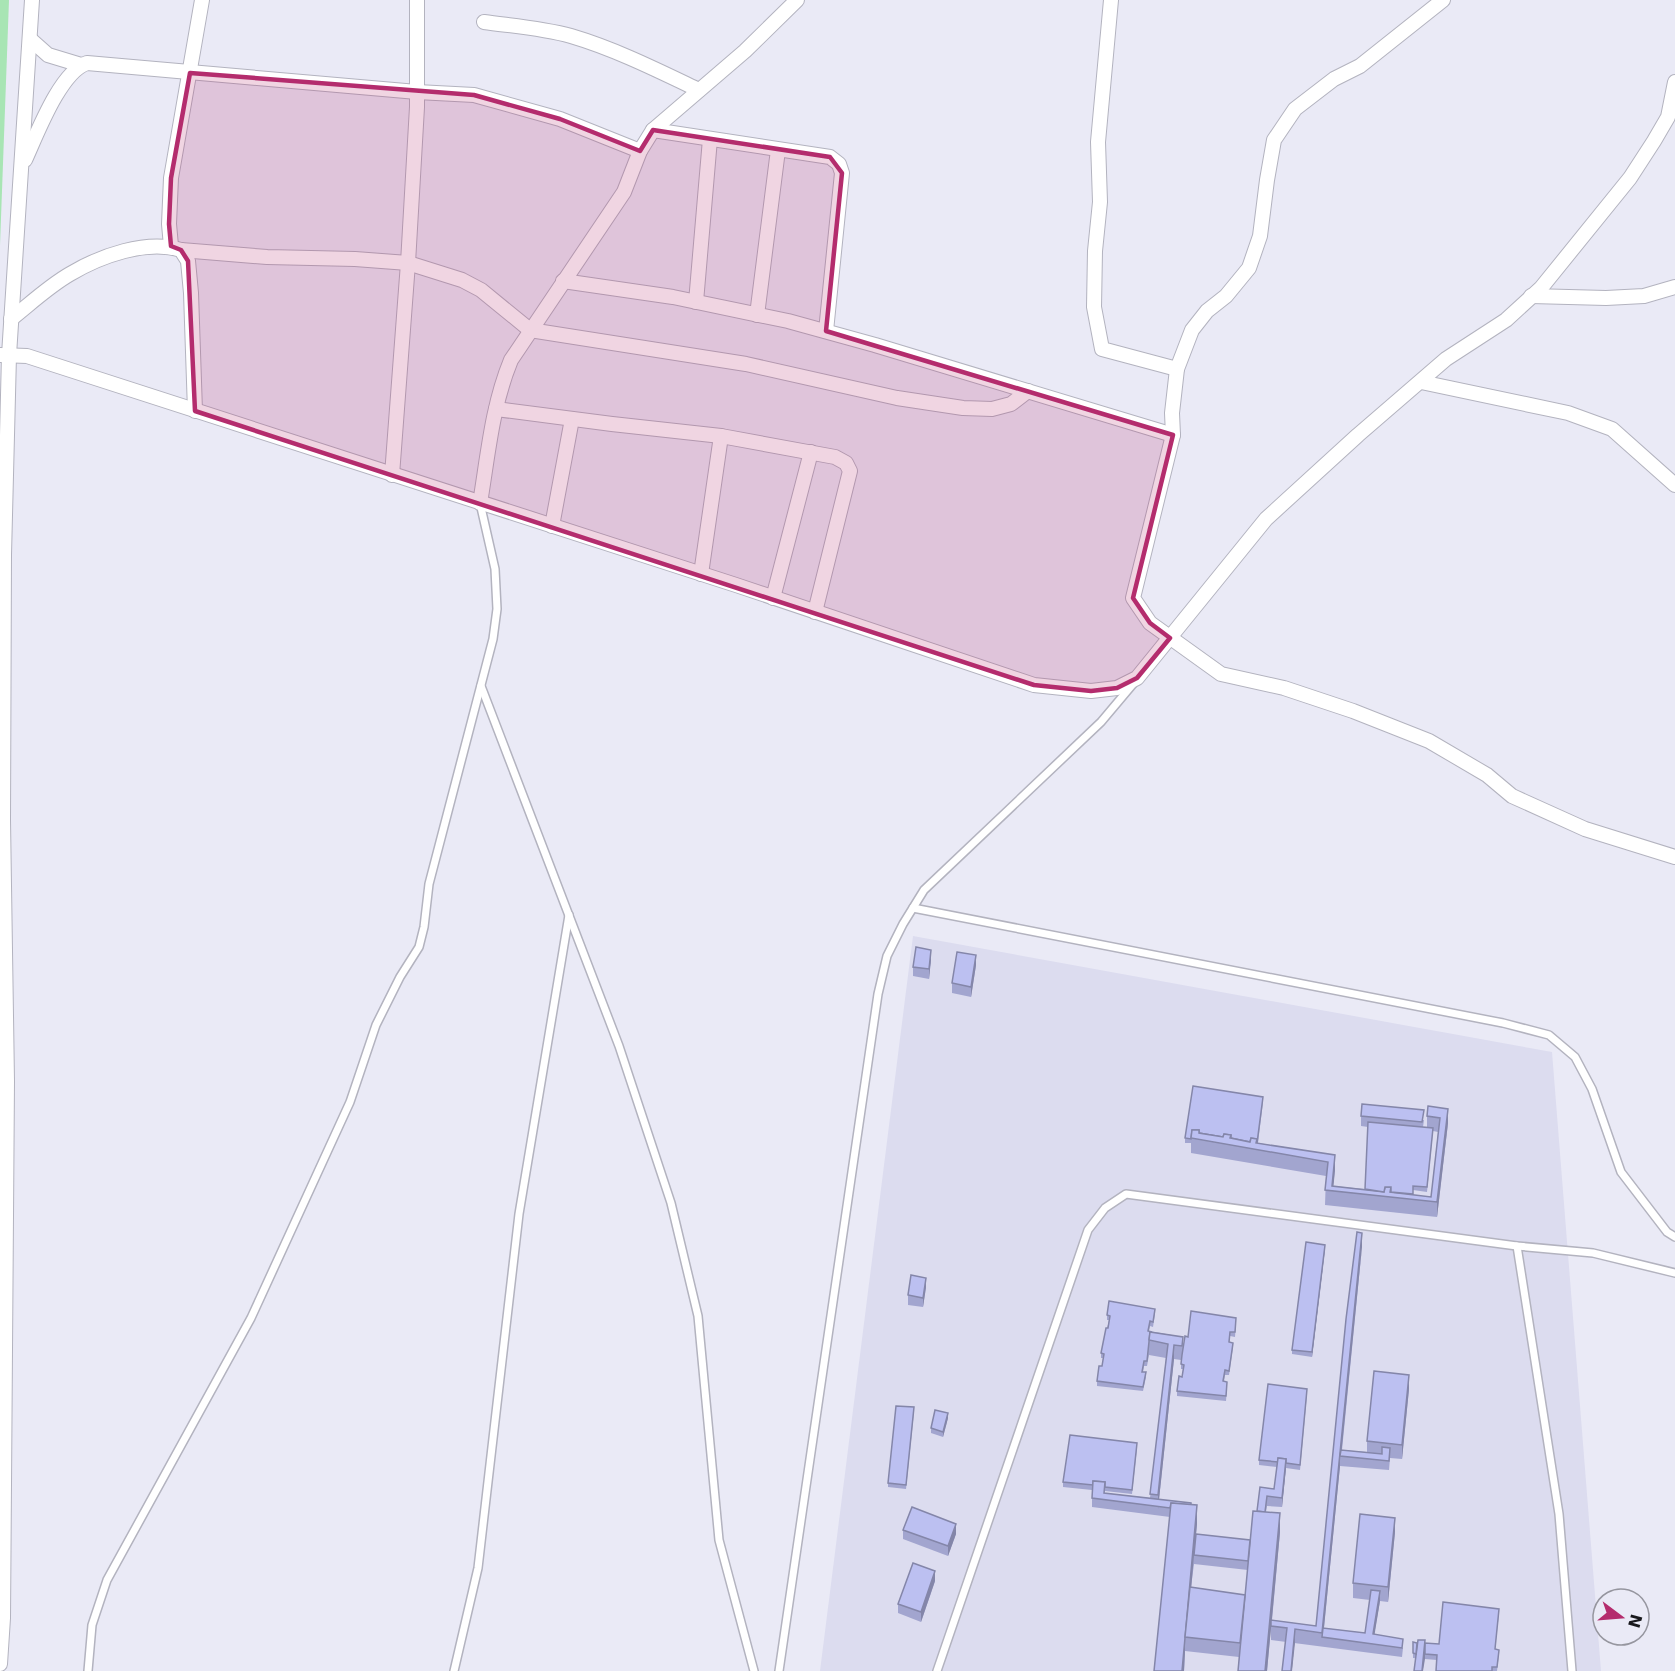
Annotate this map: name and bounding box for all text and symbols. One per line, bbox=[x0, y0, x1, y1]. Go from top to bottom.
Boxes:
north arrow bbox=[1591, 1587, 1651, 1647]
text: N bbox=[1624, 1612, 1646, 1630]

